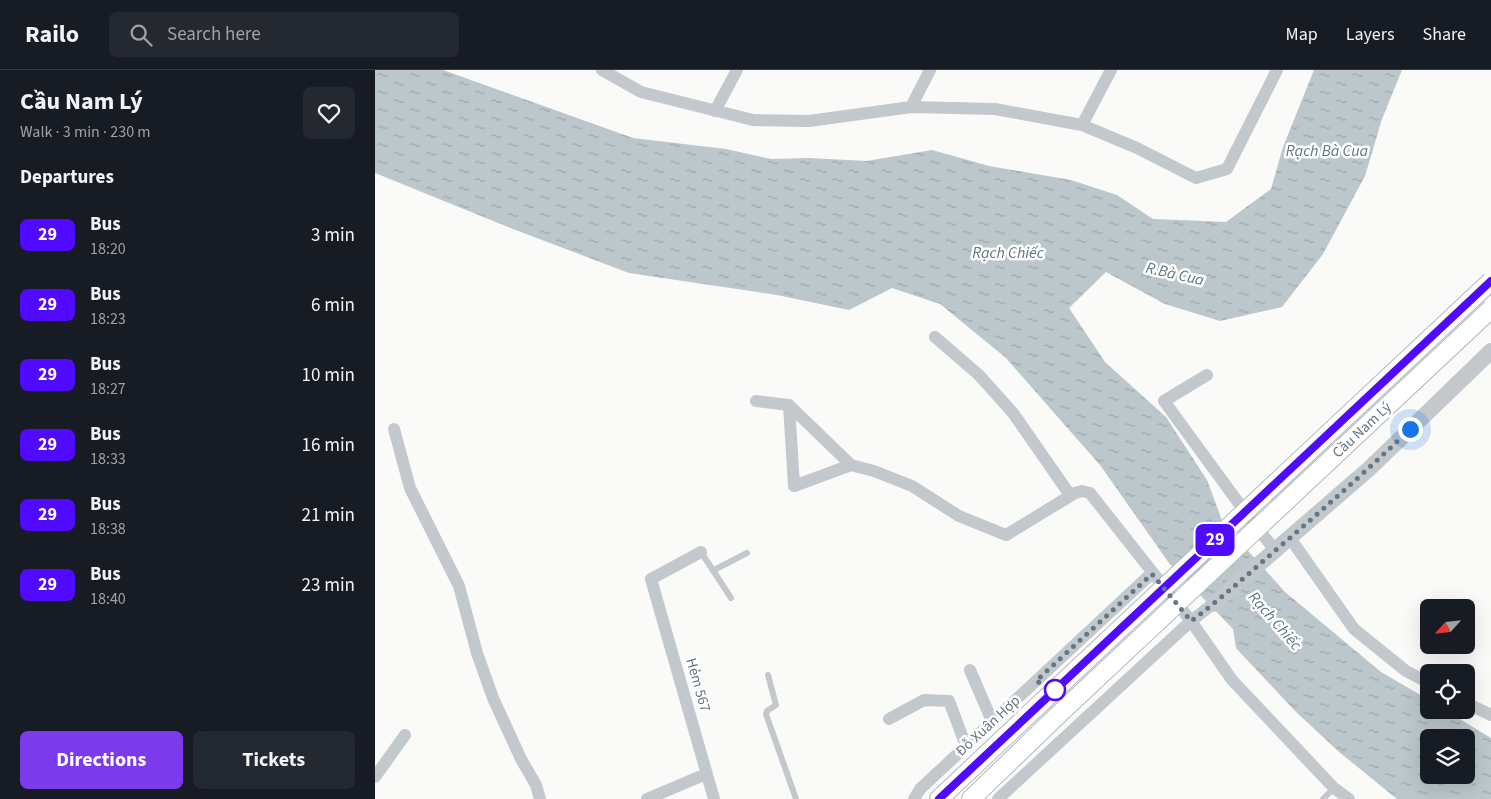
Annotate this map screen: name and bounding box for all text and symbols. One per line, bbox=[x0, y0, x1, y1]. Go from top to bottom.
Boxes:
search box bbox=[109, 12, 459, 57]
text: Railo bbox=[25, 17, 79, 52]
icon: search bbox=[127, 21, 155, 49]
text: Search here bbox=[167, 21, 261, 48]
text: Map bbox=[1286, 22, 1318, 47]
text: Layers bbox=[1346, 22, 1395, 47]
text: Share bbox=[1423, 22, 1466, 47]
text: Cầu Nam Lý bbox=[20, 84, 143, 119]
button: heart bbox=[303, 87, 355, 139]
text: Walk · 3 min · 230 m bbox=[20, 121, 151, 143]
water label: Rạch Bà Cua bbox=[1286, 140, 1369, 162]
text: Departures bbox=[20, 164, 114, 191]
text: Bus bbox=[90, 211, 121, 238]
text: 29 bbox=[38, 222, 57, 247]
text: 3 min bbox=[311, 222, 355, 249]
text: 18:20 bbox=[90, 238, 126, 260]
water label: Rạch Chiếc bbox=[972, 242, 1044, 264]
water label: R.Bà Cua bbox=[1144, 257, 1207, 291]
text: Bus bbox=[90, 281, 121, 308]
text: 29 bbox=[38, 292, 57, 317]
text: 6 min bbox=[311, 292, 355, 319]
text: 18:23 bbox=[90, 308, 126, 330]
text: Bus bbox=[90, 351, 121, 378]
text: 29 bbox=[38, 362, 57, 387]
text: 10 min bbox=[301, 362, 355, 389]
text: 18:27 bbox=[90, 378, 126, 400]
street label: Cầu Nam Lý bbox=[1328, 397, 1396, 463]
your location bbox=[1398, 417, 1423, 442]
text: Bus bbox=[90, 421, 121, 448]
text: 29 bbox=[38, 432, 57, 457]
text: 16 min bbox=[301, 432, 355, 459]
text: 18:33 bbox=[90, 448, 126, 470]
text: Bus bbox=[90, 491, 121, 518]
text: 29 bbox=[38, 502, 57, 527]
text: 21 min bbox=[301, 502, 355, 529]
text: 18:38 bbox=[90, 518, 126, 540]
line badge: 29 bbox=[1193, 524, 1237, 556]
text: 29 bbox=[1205, 527, 1225, 552]
text: Bus bbox=[90, 561, 121, 588]
text: 29 bbox=[38, 572, 57, 597]
text: 23 min bbox=[301, 572, 355, 599]
water label: Rạch Chiếc bbox=[1243, 587, 1307, 655]
text: 18:40 bbox=[90, 588, 126, 610]
north arrow bbox=[1420, 599, 1475, 654]
map controls bbox=[1420, 599, 1475, 784]
street label: Hẻm 567 bbox=[680, 656, 716, 714]
button: locate bbox=[1420, 664, 1475, 719]
unlabelled marker bbox=[1044, 679, 1066, 701]
street label: Đỗ Xuân Hợp bbox=[951, 691, 1025, 761]
button: layers bbox=[1420, 729, 1475, 784]
button: Directions bbox=[20, 731, 183, 789]
button: Tickets bbox=[193, 731, 355, 789]

